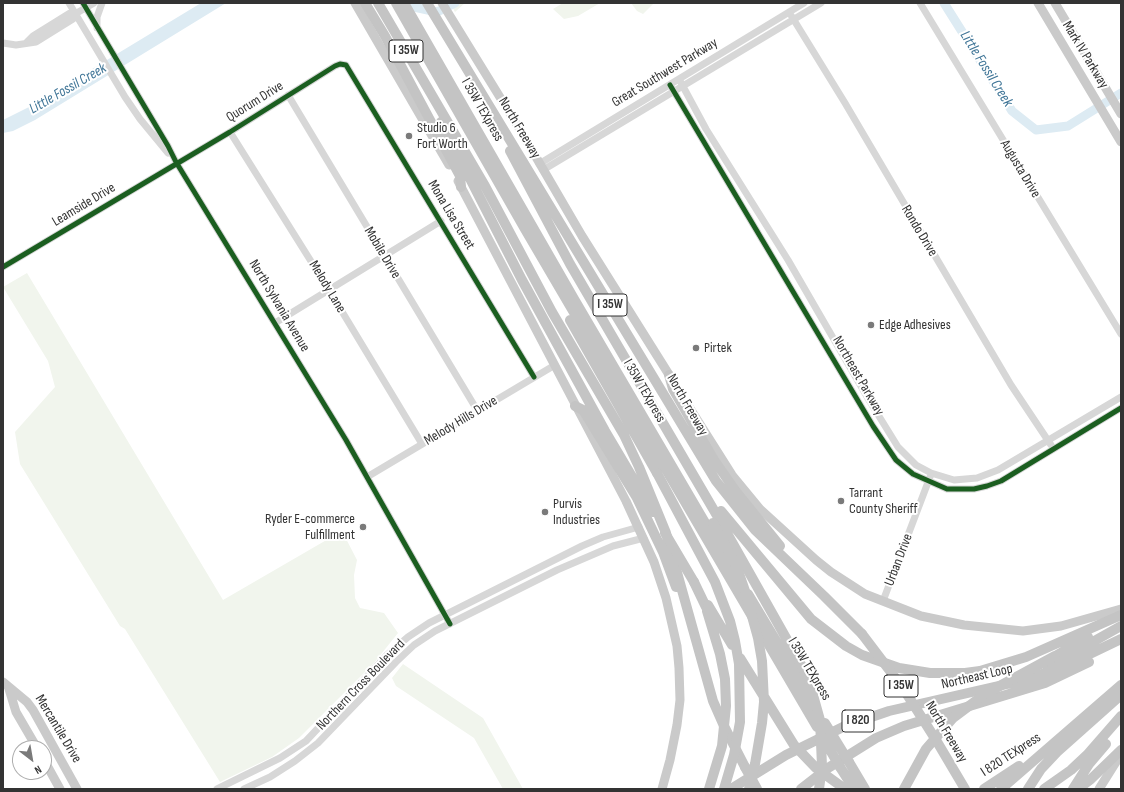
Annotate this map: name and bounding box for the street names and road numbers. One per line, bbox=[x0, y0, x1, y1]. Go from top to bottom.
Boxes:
street label: Mark IV Parkway bbox=[1058, 18, 1112, 92]
street label: Great Southwest Parkway bbox=[609, 35, 721, 111]
road number: I 35W bbox=[389, 40, 423, 62]
street label: I 35W TEXpress bbox=[457, 75, 507, 145]
street label: Quorum Drive bbox=[223, 78, 287, 126]
street label: North Freeway bbox=[494, 94, 544, 162]
street label: Augusta Drive bbox=[996, 137, 1044, 201]
street label: Mona Lisa Street bbox=[424, 177, 478, 253]
street label: Leamside Drive bbox=[49, 180, 119, 230]
street label: Rondo Drive bbox=[897, 202, 941, 260]
street label: Mobile Drive bbox=[360, 224, 404, 282]
street label: North Sylvania Avenue bbox=[245, 257, 313, 355]
street label: Melody Lane bbox=[305, 258, 349, 316]
road number: I 35W bbox=[593, 294, 627, 316]
street label: Northeast Parkway bbox=[829, 333, 887, 419]
street label: I 35W TEXpress bbox=[619, 356, 669, 426]
street label: North Freeway bbox=[663, 371, 711, 439]
street label: Melody Hills Drive bbox=[421, 393, 501, 449]
street label: Urban Drive bbox=[881, 531, 917, 589]
street label: I 35W TEXpress bbox=[784, 635, 834, 703]
street label: Northern Cross Boulevard bbox=[313, 636, 409, 734]
street label: Northeast Loop bbox=[940, 661, 1014, 693]
road number: I 35W bbox=[884, 675, 918, 697]
street label: Mercantile Drive bbox=[31, 692, 85, 766]
street label: North Freeway bbox=[921, 698, 971, 766]
road number: I 820 bbox=[842, 710, 874, 732]
street label: I 820 TEXpress bbox=[978, 729, 1044, 781]

